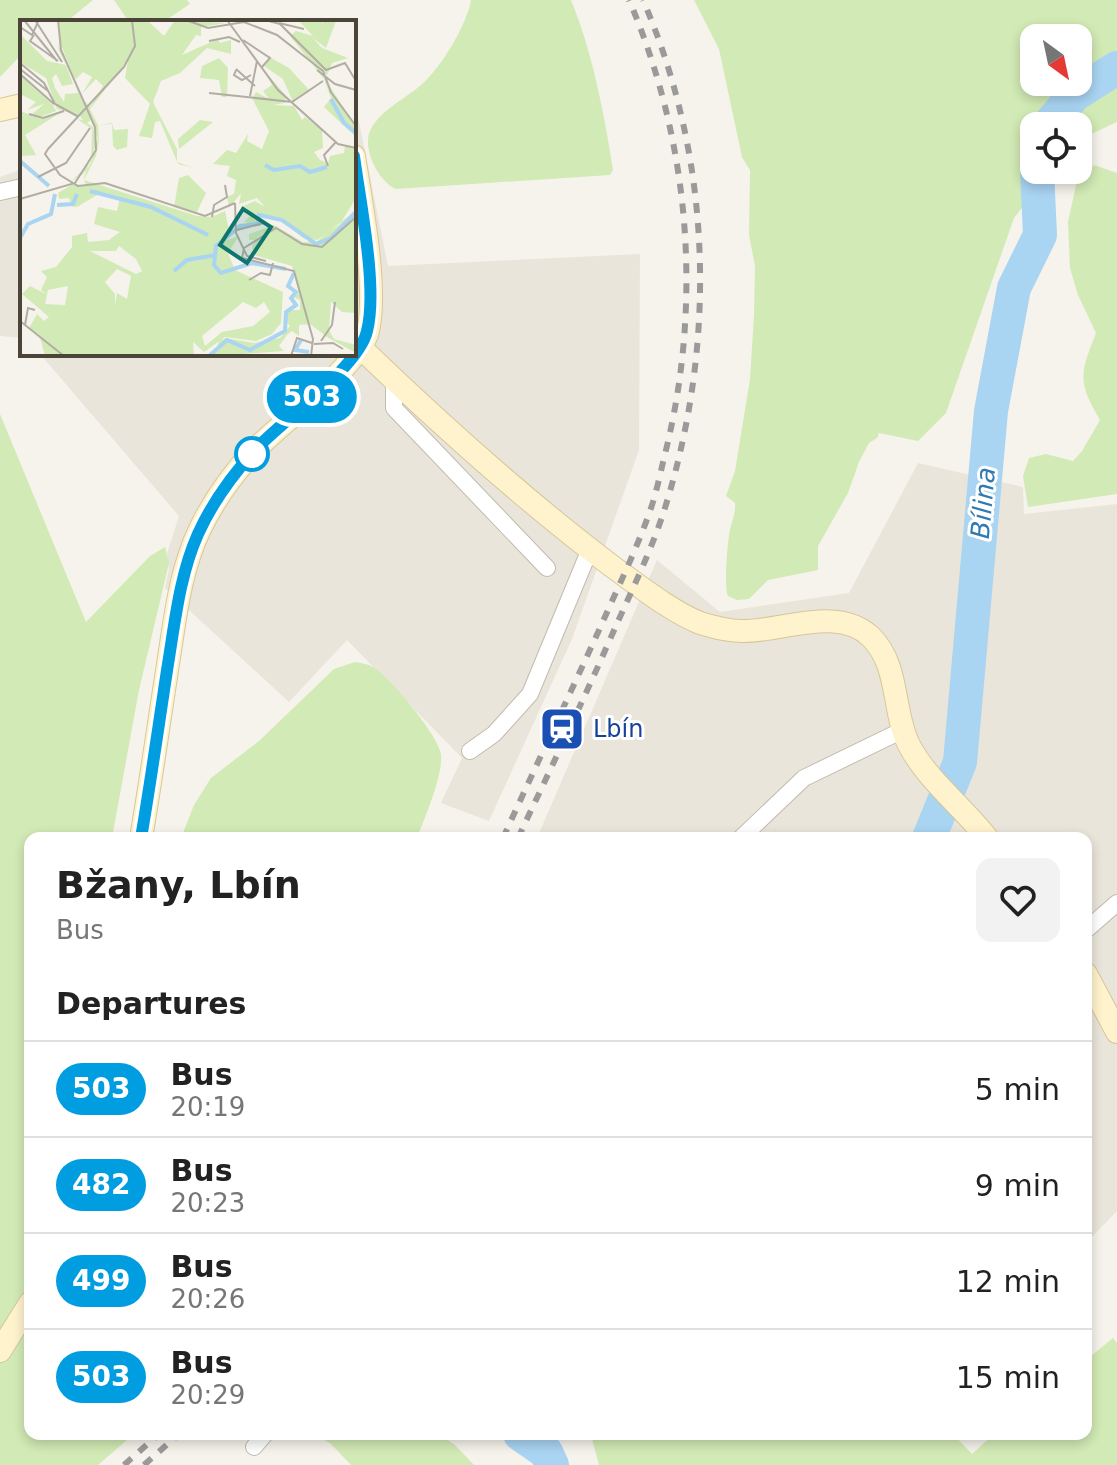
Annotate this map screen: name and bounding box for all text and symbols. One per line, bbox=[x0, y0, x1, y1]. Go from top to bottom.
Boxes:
inset map bbox=[20, 20, 356, 356]
north arrow bbox=[1020, 24, 1092, 96]
map controls bbox=[1020, 24, 1092, 184]
button: locate bbox=[1020, 112, 1092, 184]
line badge: 503 bbox=[266, 371, 358, 423]
text: 503 bbox=[283, 380, 341, 413]
unlabelled marker bbox=[235, 437, 269, 471]
water label: Bílina bbox=[965, 466, 1001, 540]
station icon: Lbín bbox=[538, 705, 586, 753]
place label: Lbín bbox=[593, 715, 643, 743]
button: heart bbox=[976, 858, 1060, 942]
text: Bžany, Lbín bbox=[56, 863, 301, 907]
text: Bus bbox=[56, 915, 104, 945]
text: Departures bbox=[56, 986, 246, 1021]
text: Bus bbox=[170, 1057, 233, 1092]
text: 503 bbox=[72, 1072, 130, 1105]
text: 5 min bbox=[975, 1072, 1060, 1107]
text: 20:19 bbox=[170, 1092, 245, 1122]
text: Bus bbox=[170, 1153, 233, 1188]
text: 482 bbox=[72, 1168, 130, 1201]
text: 9 min bbox=[975, 1168, 1060, 1203]
text: 20:23 bbox=[170, 1188, 245, 1218]
text: Bus bbox=[170, 1249, 233, 1284]
text: 499 bbox=[72, 1264, 130, 1297]
text: 12 min bbox=[956, 1264, 1060, 1299]
text: 20:26 bbox=[170, 1284, 245, 1314]
text: Bus bbox=[170, 1345, 233, 1380]
text: 503 bbox=[72, 1360, 130, 1393]
text: 15 min bbox=[956, 1360, 1060, 1395]
text: 20:29 bbox=[170, 1380, 245, 1410]

